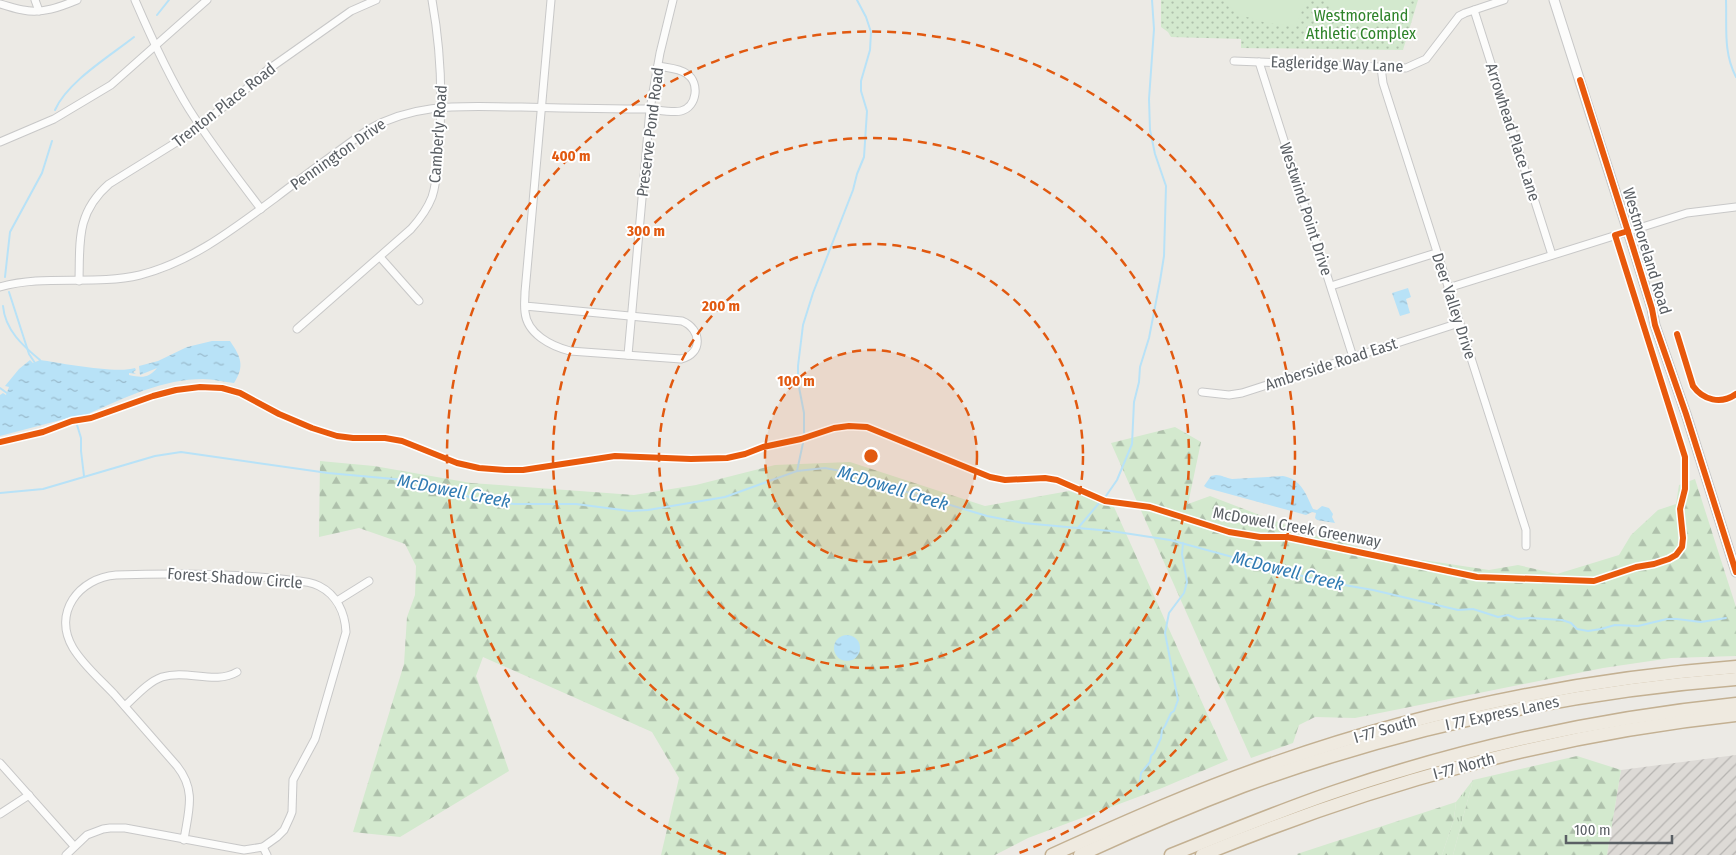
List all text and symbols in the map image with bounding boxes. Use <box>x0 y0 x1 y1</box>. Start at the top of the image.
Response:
park label: Westmoreland Athletic Complex <box>1306 6 1416 43</box>
street label: Eagleridge Way Lane <box>1270 52 1404 76</box>
street label: Trenton Place Road <box>169 59 279 151</box>
street label: Arrowhead Place Lane <box>1482 61 1544 203</box>
street label: Preserve Pond Road <box>633 66 667 198</box>
street label: Camberly Road <box>425 84 451 184</box>
street label: Pennington Drive <box>287 114 389 194</box>
street label: Westwind Point Drive <box>1276 140 1336 278</box>
text: 400 m <box>552 147 590 165</box>
street label: Westmoreland Road <box>1619 185 1675 317</box>
text: 300 m <box>626 222 665 240</box>
street label: Deer Valley Drive <box>1428 250 1480 362</box>
text: 200 m <box>701 297 740 315</box>
street label: Amberside Road East <box>1263 333 1400 394</box>
text: 100 m <box>777 372 815 390</box>
centre of rings <box>862 447 880 465</box>
water label: McDowell Creek <box>835 461 951 515</box>
water label: McDowell Creek <box>396 469 512 513</box>
street label: McDowell Creek Greenway <box>1212 503 1383 551</box>
water label: McDowell Creek <box>1230 546 1346 596</box>
street label: Forest Shadow Circle <box>167 564 303 592</box>
street label: I 77 Express Lanes <box>1443 692 1561 734</box>
street label: I-77 South <box>1351 711 1419 747</box>
street label: I-77 North <box>1431 749 1497 783</box>
scale bar <box>1566 812 1672 844</box>
text: 100 m <box>1574 821 1611 839</box>

